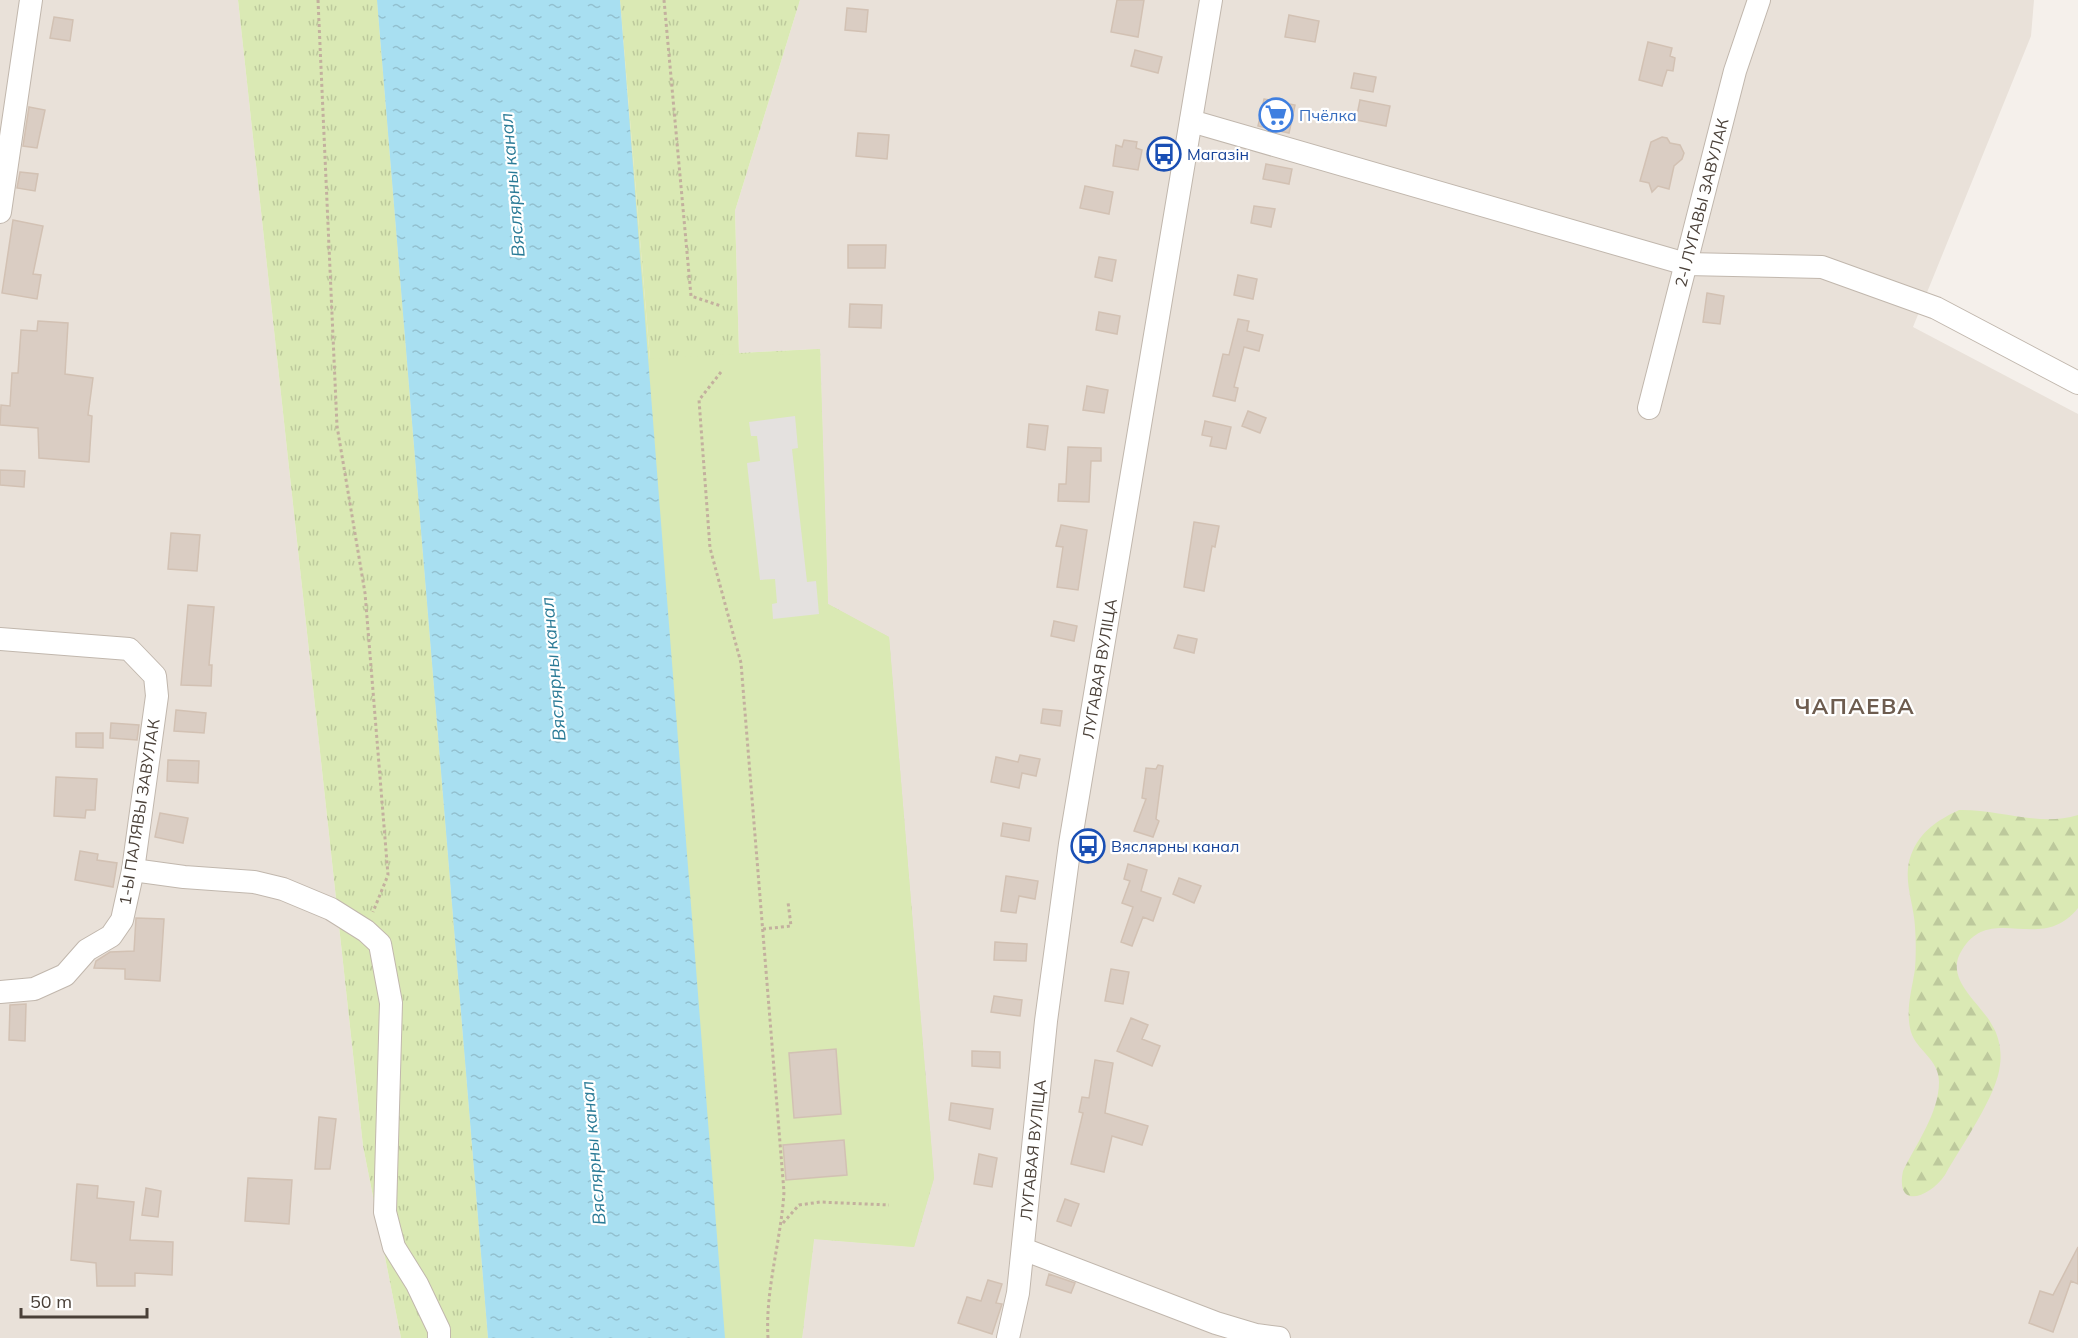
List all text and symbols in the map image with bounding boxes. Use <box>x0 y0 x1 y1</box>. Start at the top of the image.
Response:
supermarket icon: Пчёлка <box>1258 97 1294 133</box>
place label: Пчёлка <box>1299 105 1357 125</box>
water label: Вяслярны канал <box>494 112 530 258</box>
street label: 2-І ЛУГАВЫ ЗАВУЛАК <box>1670 116 1733 289</box>
bus stop icon: Магазін <box>1146 136 1182 172</box>
place label: Магазін <box>1187 144 1249 164</box>
water label: Вяслярны канал <box>535 596 571 742</box>
street label: ЛУГАВАЯ ВУЛІЦА <box>1078 597 1121 740</box>
district label: ЧАПАЕВА <box>1795 692 1915 720</box>
street label: 1-Ы ПАЛЯВЫ ЗАВУЛАК <box>114 717 164 907</box>
bus stop icon: Вяслярны канал <box>1070 828 1106 864</box>
place label: Вяслярны канал <box>1111 836 1239 856</box>
street label: ЛУГАВАЯ ВУЛІЦА <box>1016 1078 1050 1221</box>
water label: Вяслярны канал <box>575 1080 611 1226</box>
scale bar <box>21 1281 147 1319</box>
text: 50 m <box>30 1290 72 1313</box>

